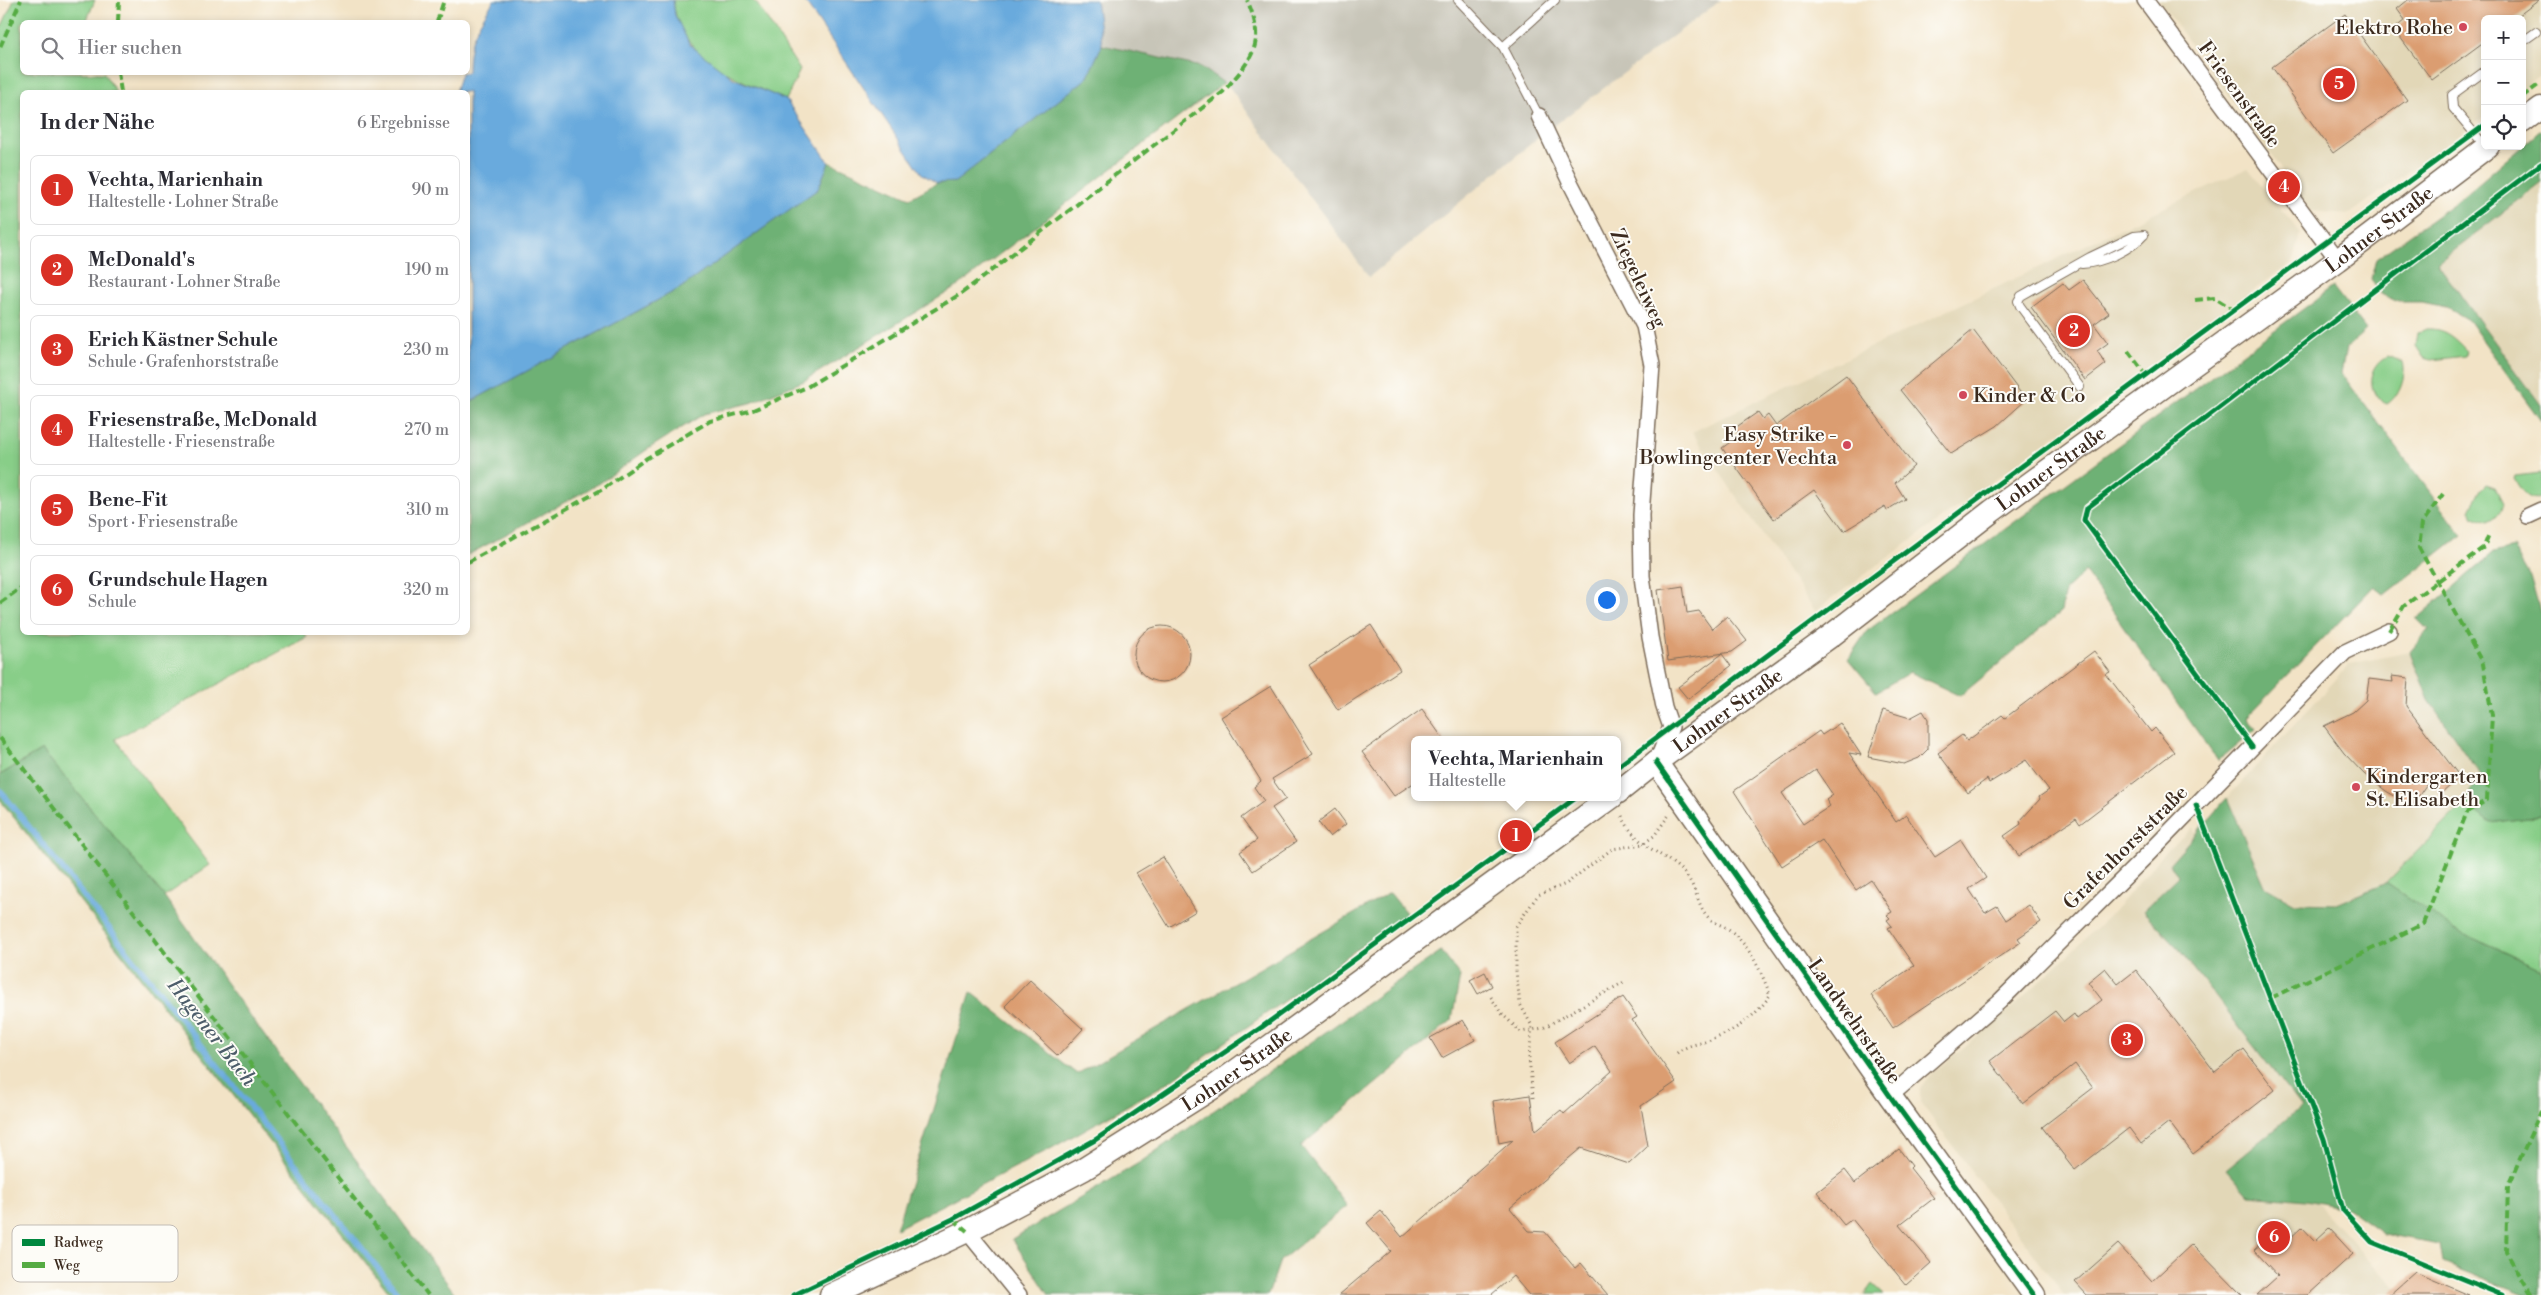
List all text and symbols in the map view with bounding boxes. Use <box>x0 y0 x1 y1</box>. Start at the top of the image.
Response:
map controls <box>2481 15 2526 150</box>
button: + <box>2481 15 2526 60</box>
place label: Elektro Rohe <box>2335 16 2453 41</box>
search box <box>20 20 470 75</box>
marker: Elektro Rohe <box>2457 21 2469 33</box>
icon: search <box>38 34 66 62</box>
text: Hier suchen <box>78 36 182 60</box>
street label: Friesenstraße <box>2192 37 2286 153</box>
button: − <box>2481 60 2526 105</box>
pin: 5 <box>2323 65 2355 103</box>
button: locate <box>2481 105 2526 150</box>
text: In der Nähe <box>40 110 155 136</box>
text: 6 Ergebnisse <box>357 113 450 133</box>
text: Vechta, Marienhain <box>88 168 263 192</box>
pin: 4 <box>2268 168 2300 206</box>
text: 1 <box>53 180 61 200</box>
text: 90 m <box>411 180 449 200</box>
street label: Lohner Straße <box>2320 181 2439 279</box>
text: Haltestelle · Lohner Straße <box>88 192 279 212</box>
street label: Ziegeleiweg <box>1604 225 1672 333</box>
text: McDonald's <box>88 248 195 272</box>
text: 2 <box>52 260 62 280</box>
text: 190 m <box>405 260 449 280</box>
text: Restaurant · Lohner Straße <box>88 272 280 292</box>
pin: 2 <box>2058 312 2090 350</box>
text: Erich Kästner Schule <box>88 328 278 352</box>
text: 3 <box>52 340 62 360</box>
text: 230 m <box>403 340 449 360</box>
text: Schule · Grafenhorststraße <box>88 352 279 372</box>
place label: Kinder & Co <box>1973 384 2085 409</box>
marker: Kinder & Co <box>1957 389 1969 401</box>
text: Friesenstraße, McDonald <box>88 408 318 432</box>
text: 4 <box>52 420 62 440</box>
text: 270 m <box>404 420 449 440</box>
street label: Lohner Straße <box>1992 421 2112 518</box>
place label: Easy Strike - Bowlingcenter Vechta <box>1639 423 1838 471</box>
text: Haltestelle · Friesenstraße <box>88 432 275 452</box>
marker: Easy Strike - Bowlingcenter Vechta <box>1841 439 1853 451</box>
text: Bene-Fit <box>88 488 167 512</box>
text: 5 <box>52 500 62 520</box>
text: 310 m <box>406 500 449 520</box>
text: Sport · Friesenstraße <box>88 512 238 532</box>
text: Grundschule Hagen <box>88 568 268 592</box>
text: 6 <box>52 580 62 600</box>
text: 320 m <box>403 580 449 600</box>
your location <box>1594 587 1620 613</box>
text: Schule <box>88 592 137 612</box>
street label: Lohner Straße <box>1668 663 1788 760</box>
popup <box>1411 736 1621 801</box>
text: Vechta, Marienhain <box>1429 747 1603 771</box>
place label: Kindergarten St. Elisabeth <box>2366 765 2488 813</box>
text: Haltestelle <box>1429 771 1506 791</box>
street label: Grafenhorststraße <box>2058 780 2194 916</box>
marker: Kindergarten St. Elisabeth <box>2350 781 2362 793</box>
pin: 1 <box>1500 817 1532 855</box>
street label: Landwehrstraße <box>1801 954 1906 1089</box>
water label: Hagener Bach <box>160 973 262 1092</box>
pin: 3 <box>2111 1021 2143 1059</box>
street label: Lohner Straße <box>1177 1023 1298 1118</box>
pin: 6 <box>2258 1218 2290 1256</box>
legend <box>12 1225 178 1282</box>
text: Radweg <box>54 1234 104 1252</box>
text: Weg <box>53 1257 81 1275</box>

